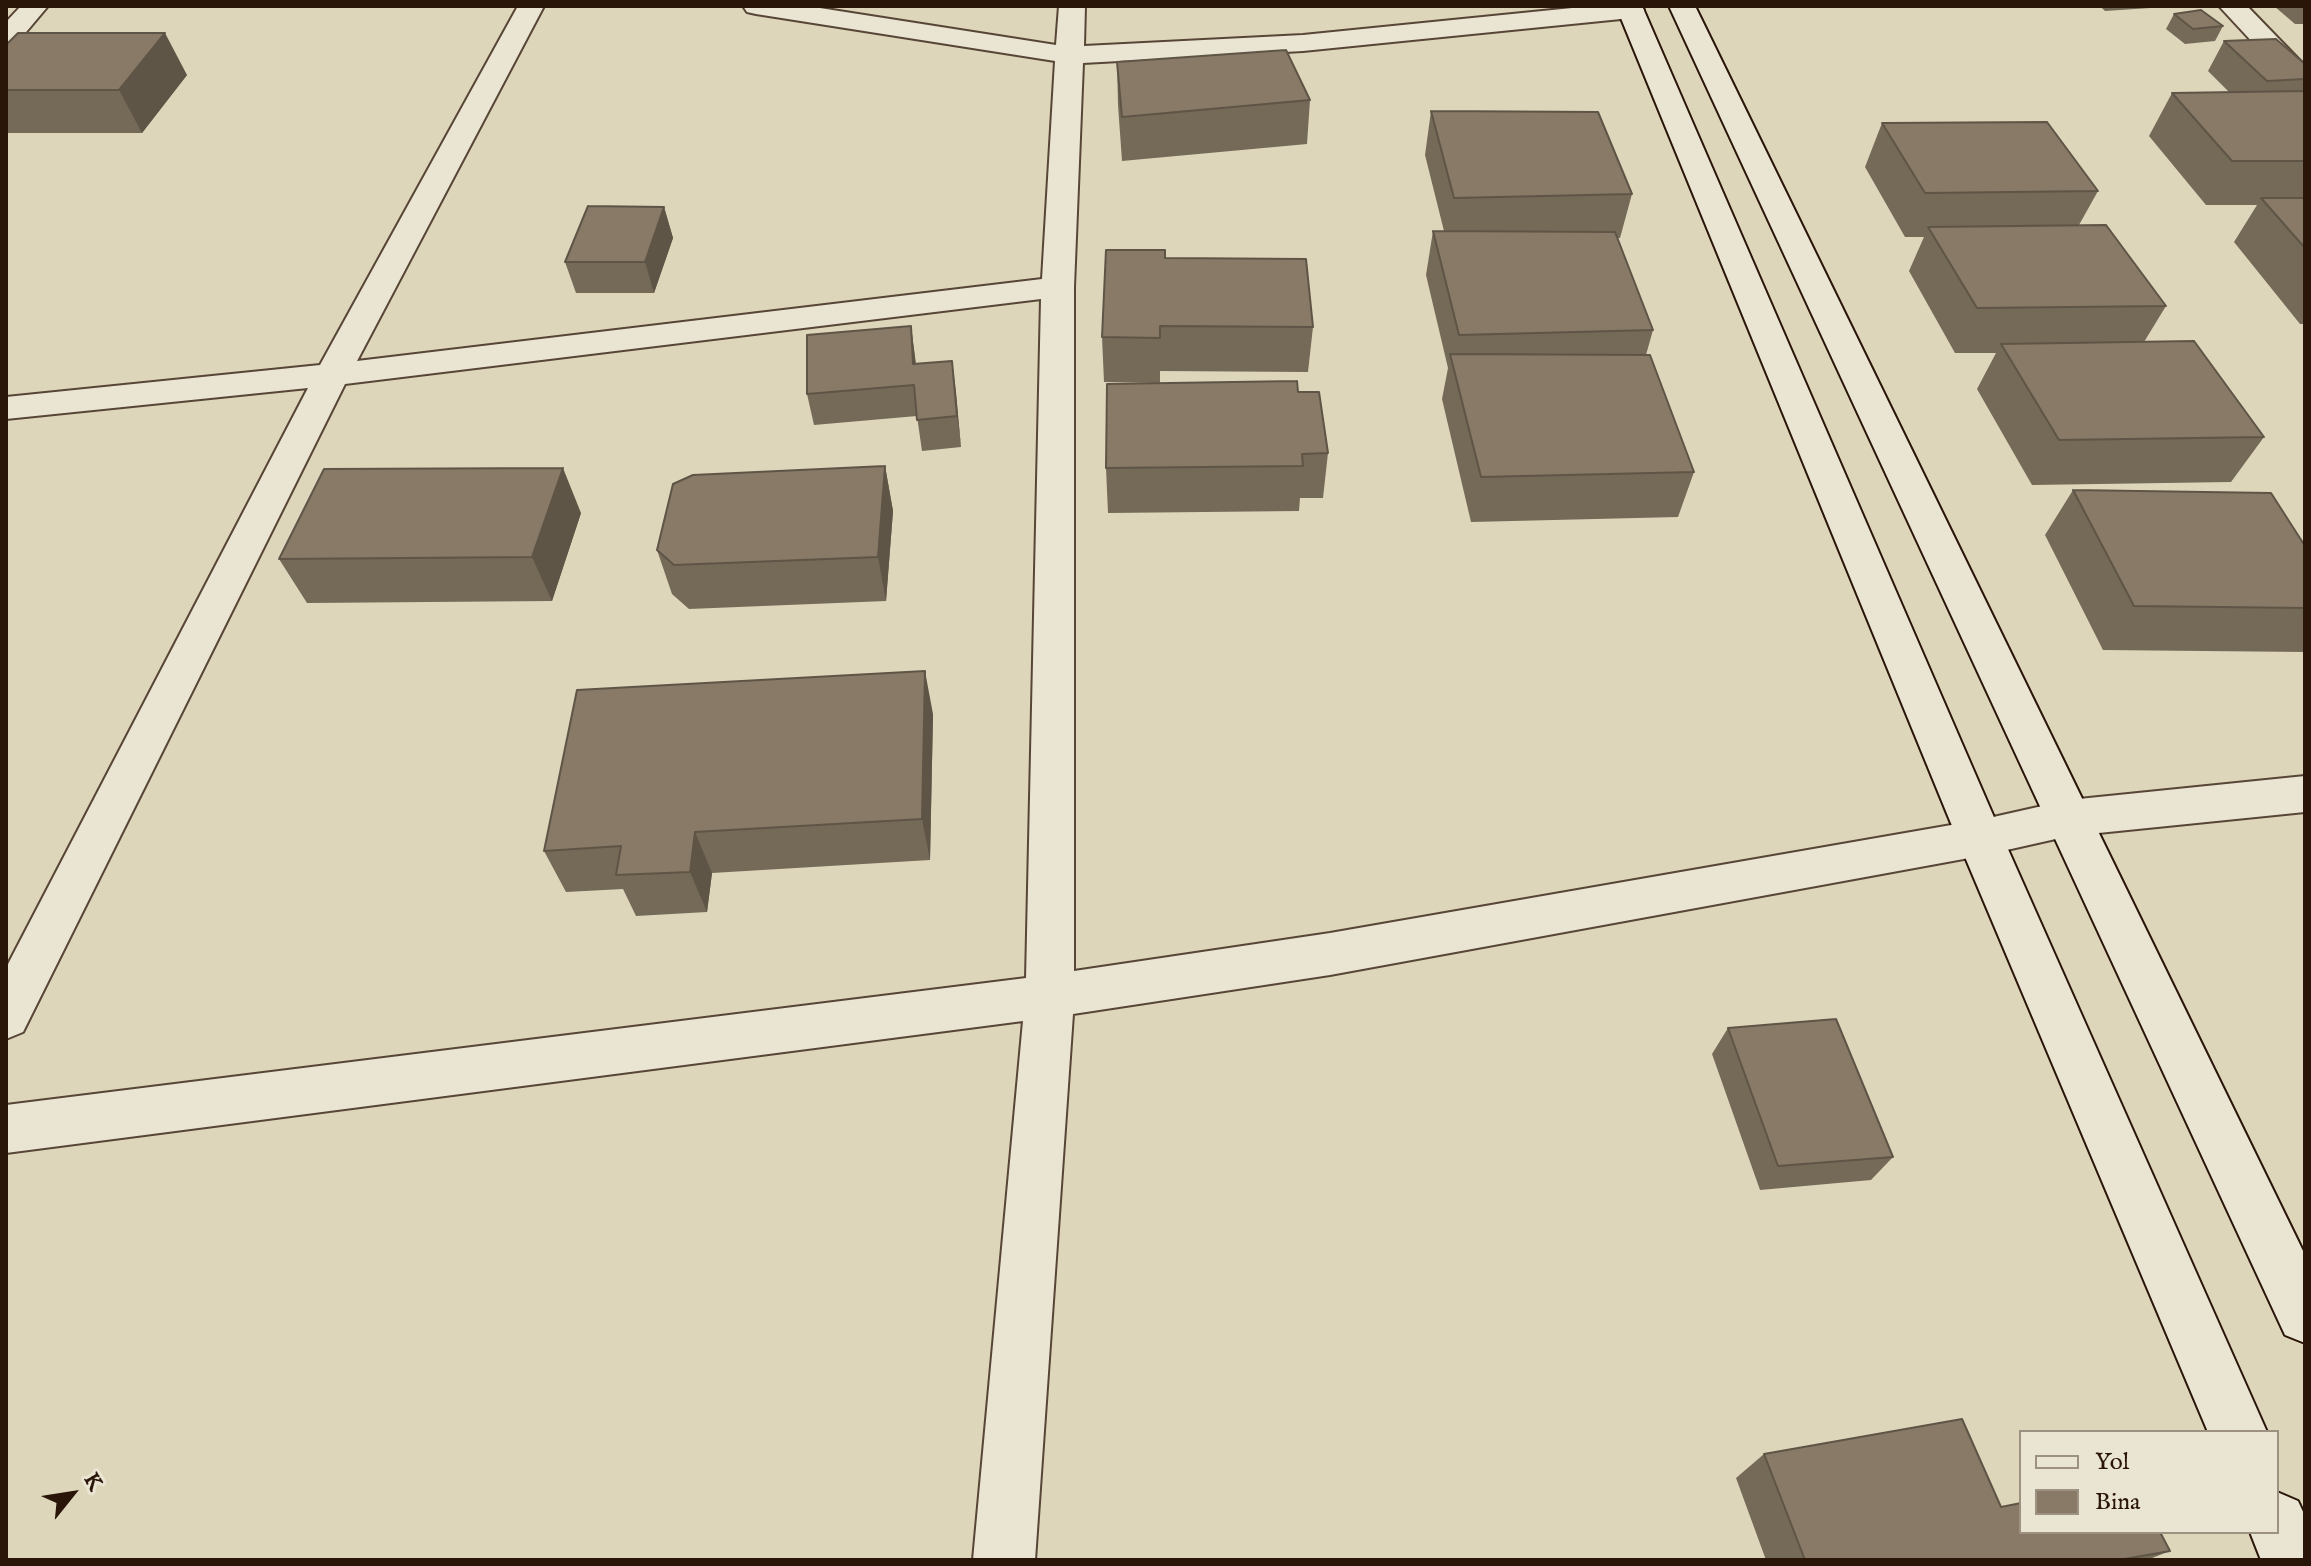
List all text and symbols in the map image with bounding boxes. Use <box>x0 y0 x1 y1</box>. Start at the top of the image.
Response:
legend <box>2019 1430 2279 1534</box>
text: Yol <box>2095 1447 2129 1478</box>
north arrow <box>32 1454 112 1534</box>
text: K <box>77 1468 109 1496</box>
text: Bina <box>2095 1487 2140 1518</box>

